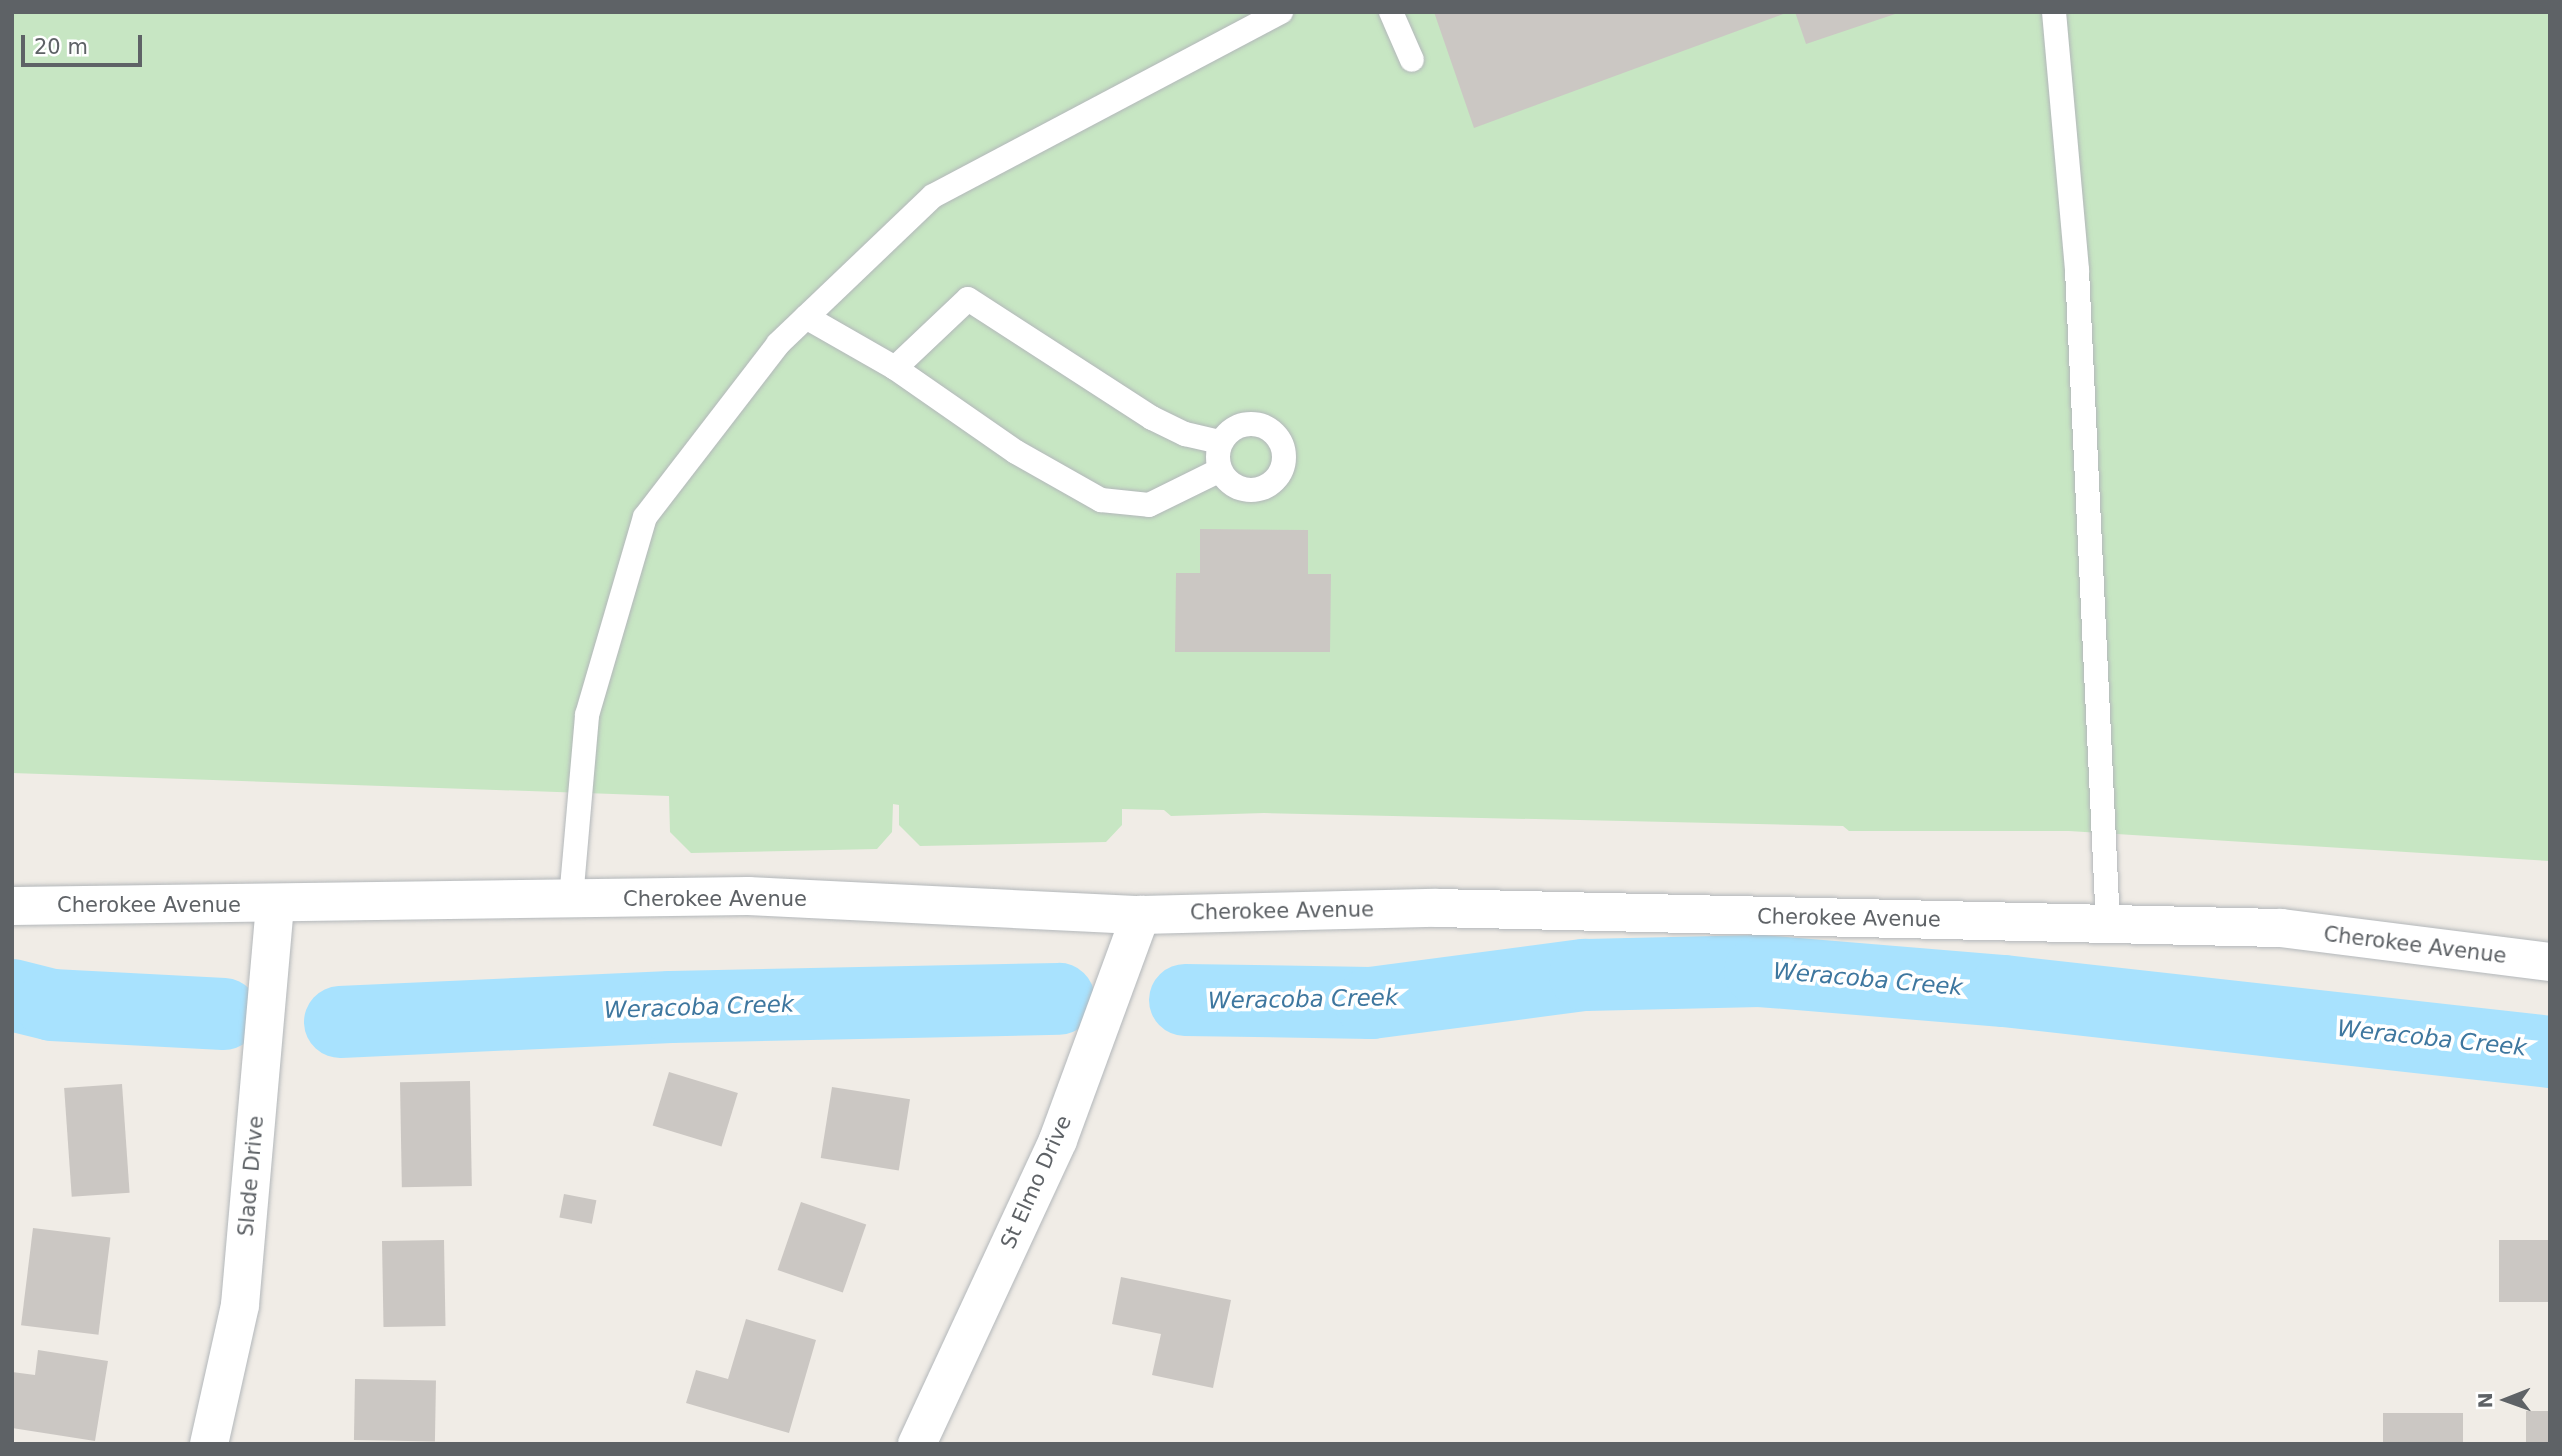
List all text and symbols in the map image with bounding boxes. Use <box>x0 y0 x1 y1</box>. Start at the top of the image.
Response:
scale bar <box>24 21 145 65</box>
text: 20 m <box>34 35 88 59</box>
street label: Cherokee Avenue <box>623 886 807 912</box>
street label: Cherokee Avenue <box>57 892 241 918</box>
street label: Cherokee Avenue <box>1190 897 1374 925</box>
street label: Cherokee Avenue <box>1757 904 1941 932</box>
street label: Cherokee Avenue <box>2322 921 2508 969</box>
water label: Weracoba Creek <box>1772 957 1964 1001</box>
water label: Weracoba Creek <box>1208 984 1398 1014</box>
water label: Weracoba Creek <box>603 990 795 1024</box>
water label: Weracoba Creek <box>2336 1014 2528 1062</box>
street label: St Elmo Drive <box>995 1111 1077 1253</box>
street label: Slade Drive <box>233 1115 269 1237</box>
north arrow <box>2471 1365 2541 1435</box>
text: N <box>2474 1392 2496 1409</box>

